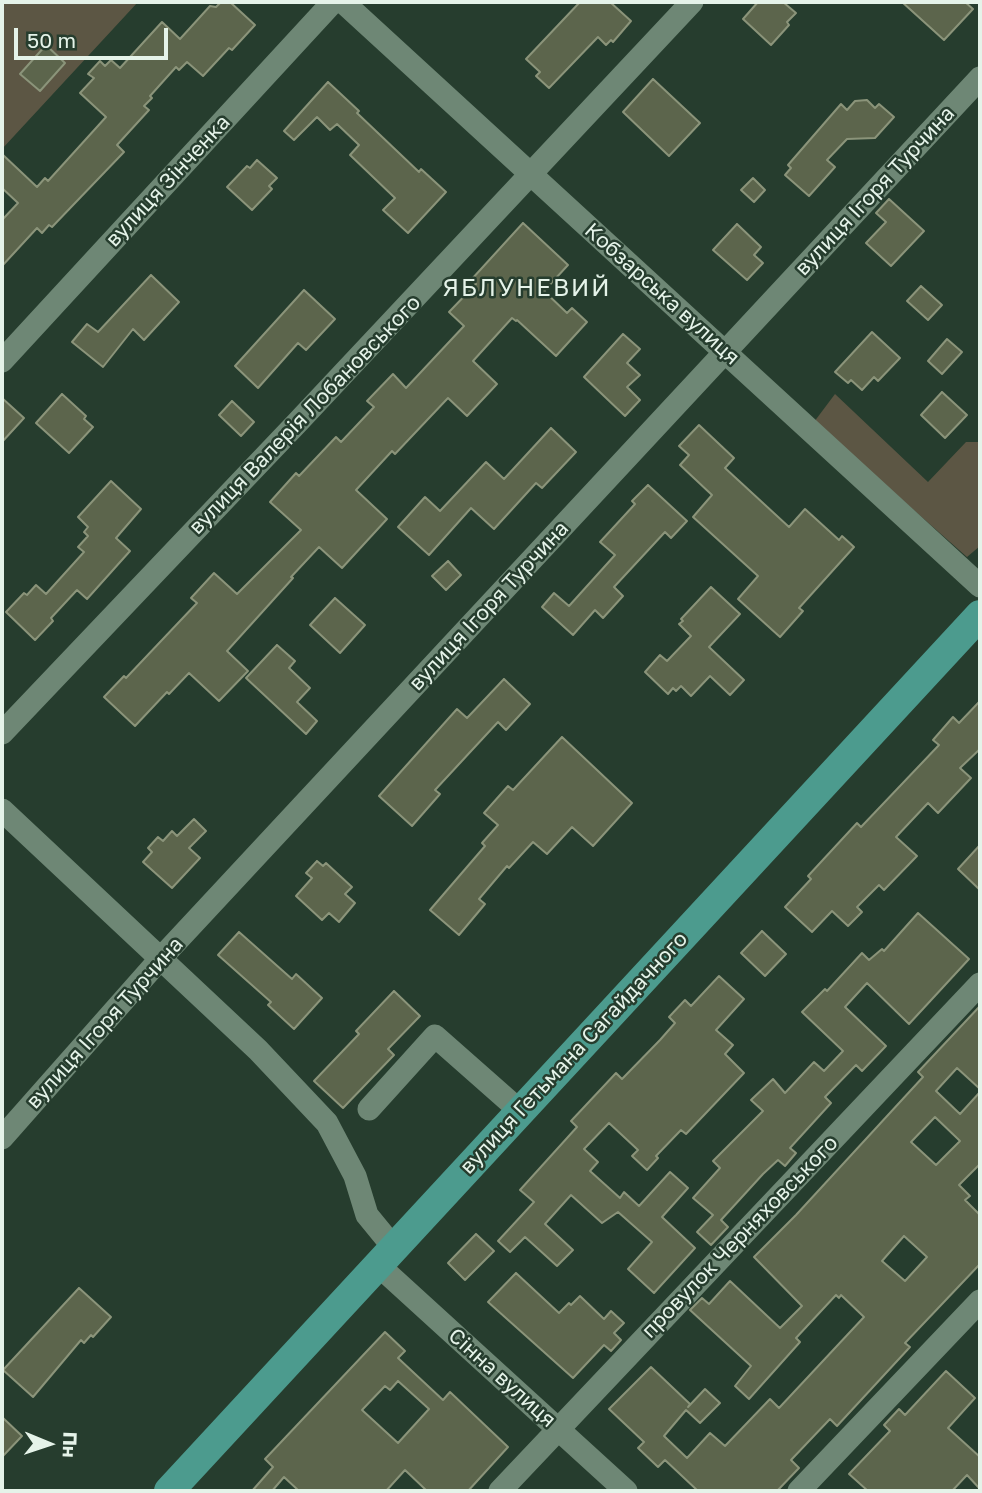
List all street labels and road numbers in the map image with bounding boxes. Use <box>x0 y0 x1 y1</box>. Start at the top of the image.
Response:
street label: вулиця Ігоря Турчина <box>790 101 960 281</box>
street label: вулиця Зінченка <box>101 110 235 252</box>
street label: Кобзарська вулиця <box>579 218 745 370</box>
street label: вулиця Валерія Лобановського <box>184 290 426 540</box>
street label: вулиця Ігоря Турчина <box>404 516 574 696</box>
street label: вулиця Гетьмана Сагайдачного <box>455 927 693 1179</box>
street label: вулиця Ігоря Турчина <box>21 932 189 1114</box>
street label: провулок Черняховського <box>637 1131 843 1343</box>
street label: Сінна вулиця <box>443 1323 561 1433</box>

